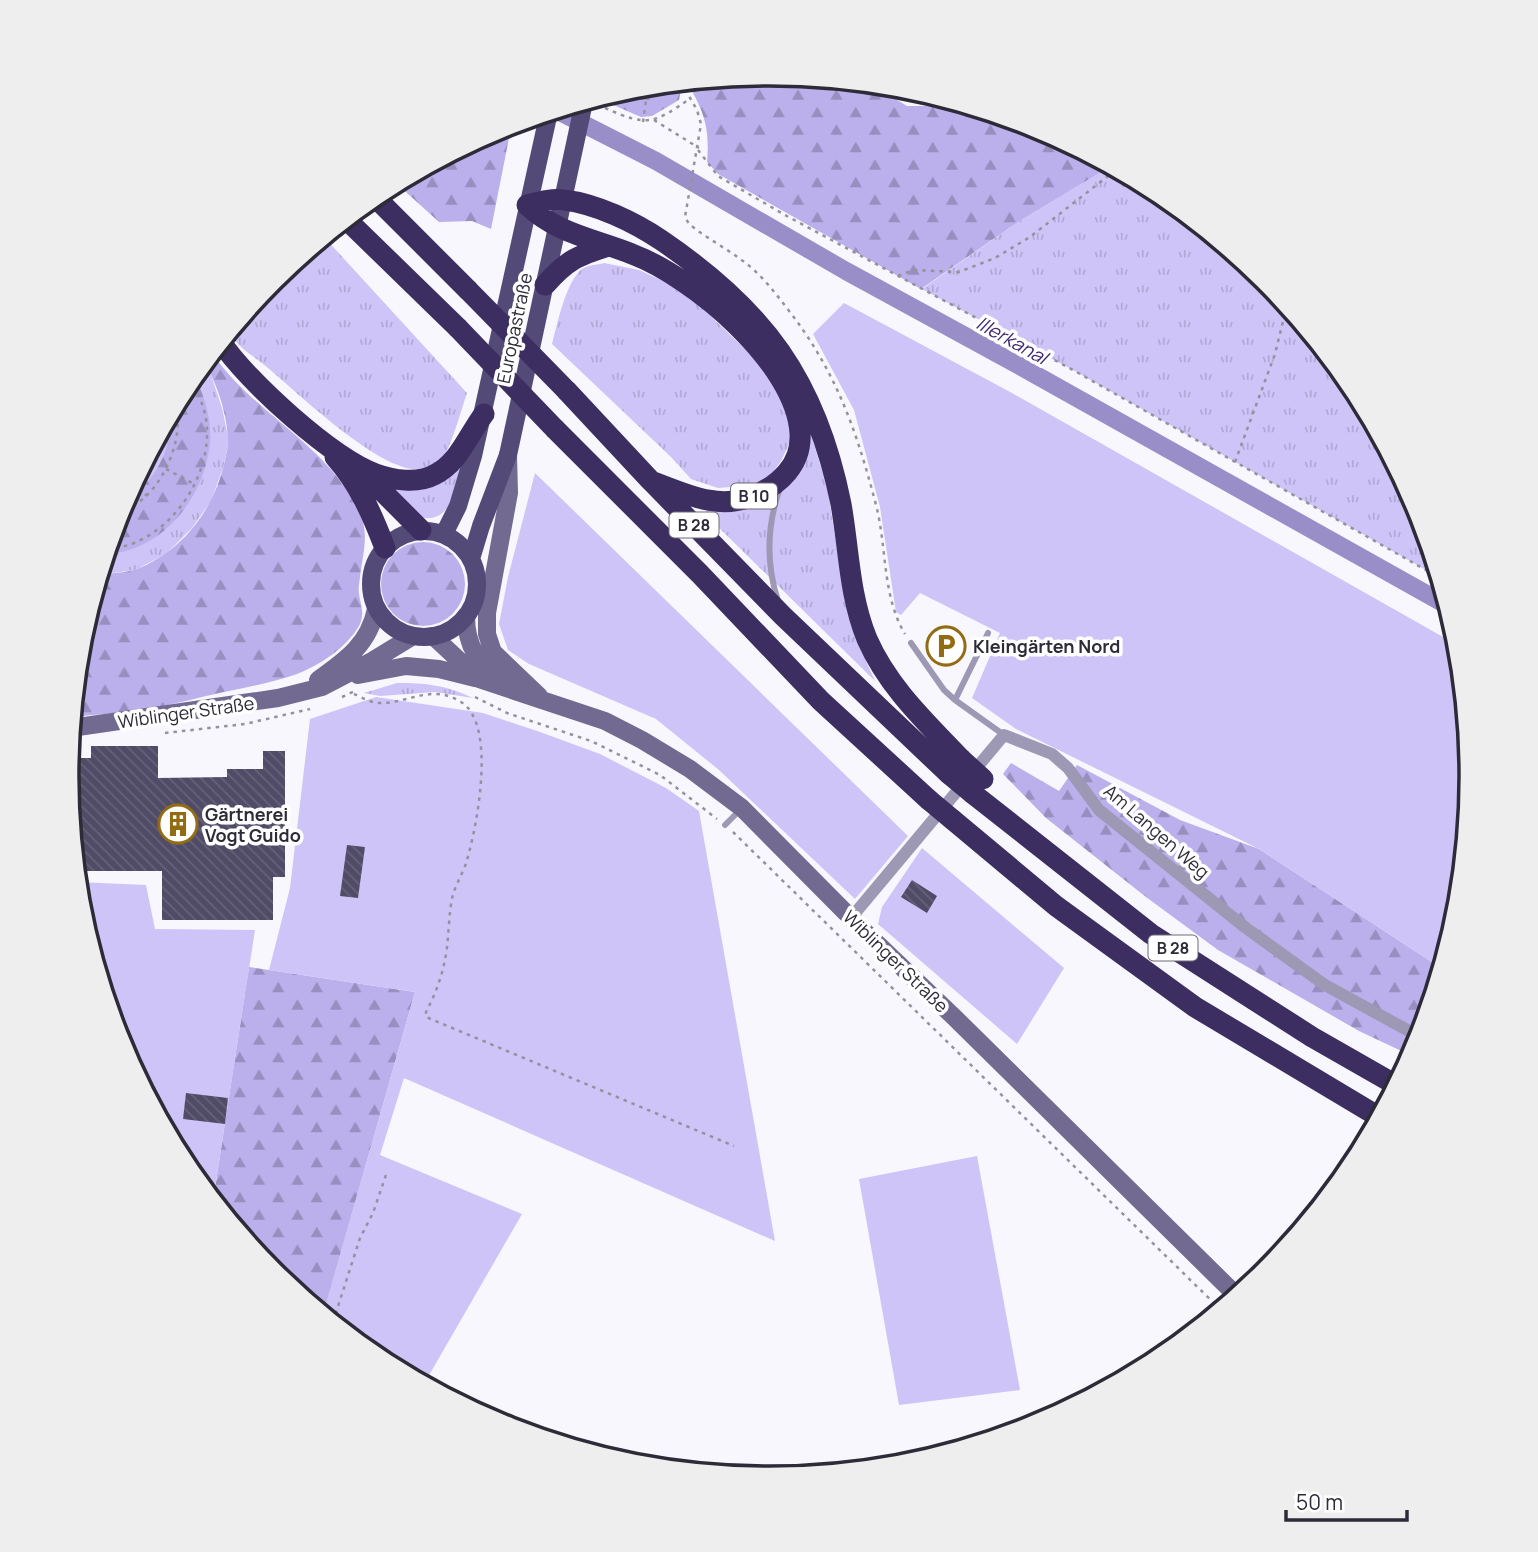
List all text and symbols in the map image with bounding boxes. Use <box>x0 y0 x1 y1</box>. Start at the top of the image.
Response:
street label: Europastraße <box>491 270 537 386</box>
water label: Illerkanal <box>972 310 1054 371</box>
road number: B 10 <box>731 484 777 509</box>
road number: B 28 <box>670 512 718 538</box>
parking icon: Kleingärten Nord <box>925 625 967 667</box>
place label: Kleingärten Nord <box>973 634 1120 658</box>
street label: Wiblinger Straße <box>116 691 256 733</box>
street label: Am Langen Weg <box>1099 779 1215 883</box>
place label: Gärtnerei Vogt Guido <box>205 802 301 847</box>
building icon: Gärtnerei Vogt Guido <box>157 803 199 845</box>
street label: Wiblinger Straße <box>838 905 954 1017</box>
road number: B 28 <box>1148 936 1198 960</box>
scale bar <box>1286 1478 1407 1522</box>
text: 50 m <box>1296 1488 1343 1516</box>

